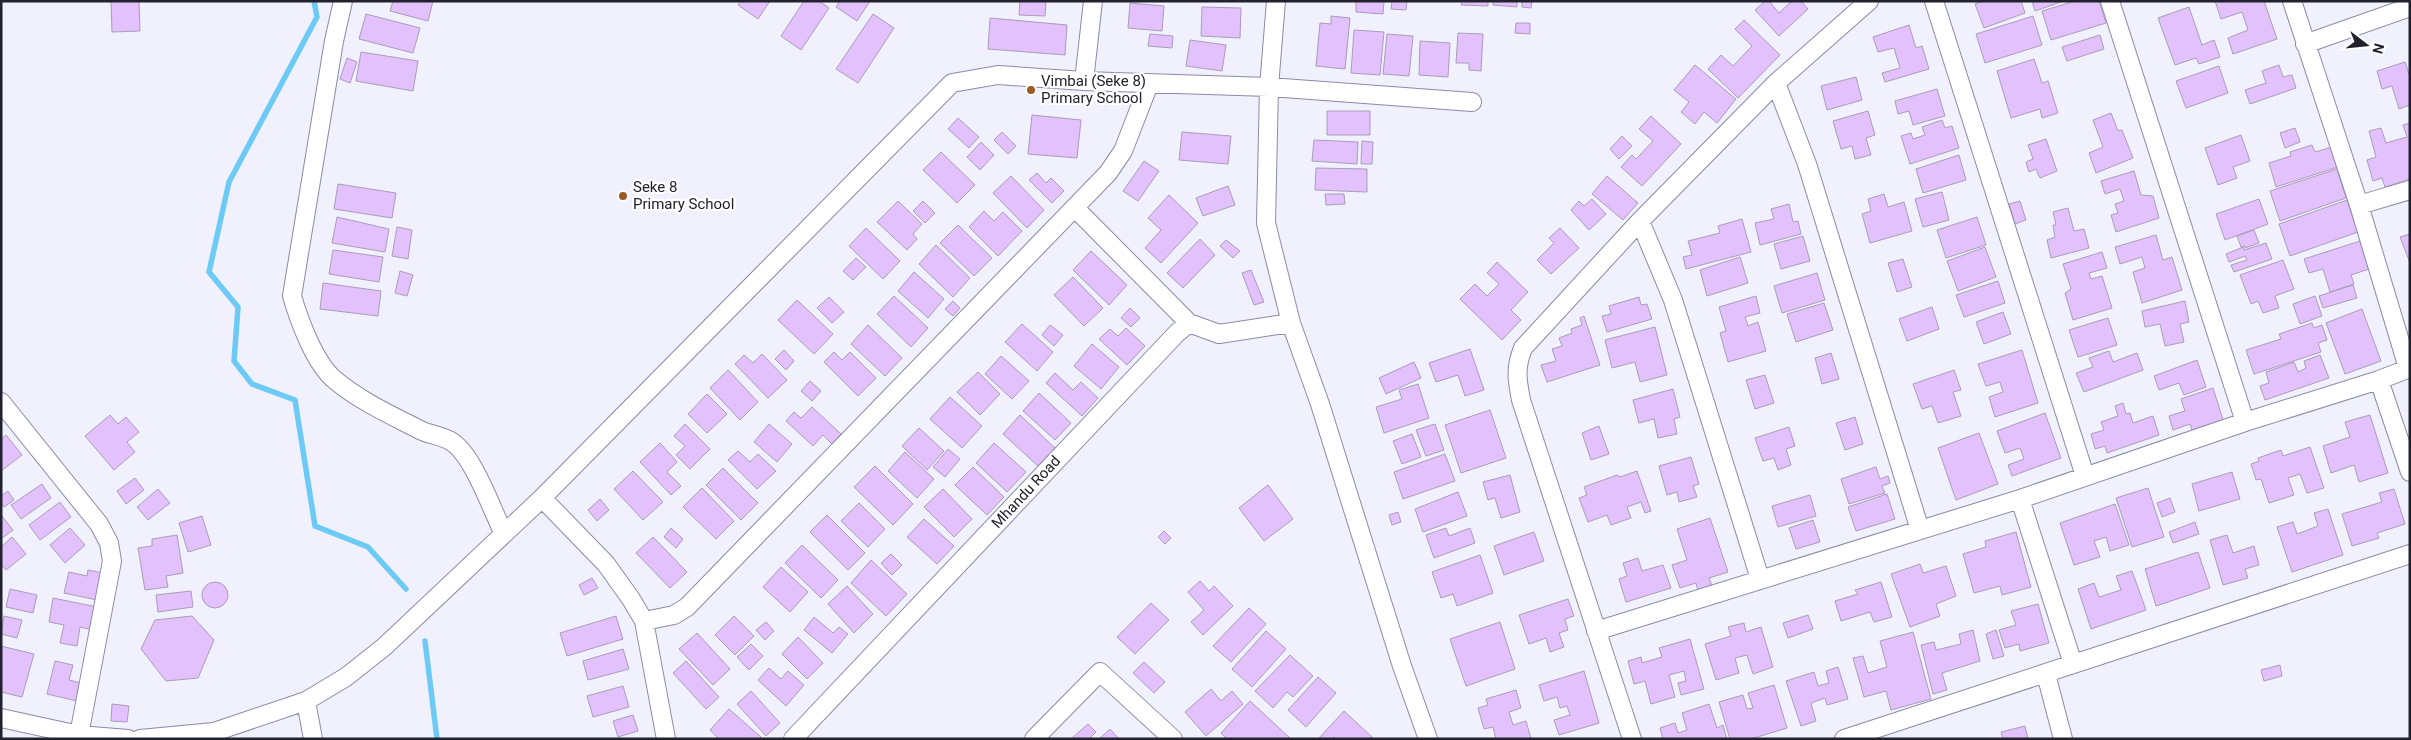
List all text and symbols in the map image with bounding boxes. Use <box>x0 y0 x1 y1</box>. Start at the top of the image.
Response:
north arrow <box>2341 20 2391 70</box>
text: N <box>2369 42 2388 56</box>
place label: Vimbai (Seke 8) Primary School <box>1041 72 1146 107</box>
marker: Vimbai (Seke 8) Primary School <box>1025 84 1037 96</box>
place label: Seke 8 Primary School <box>633 178 734 213</box>
marker: Seke 8 Primary School <box>617 190 629 202</box>
street label: Mhandu Road <box>988 452 1064 532</box>

